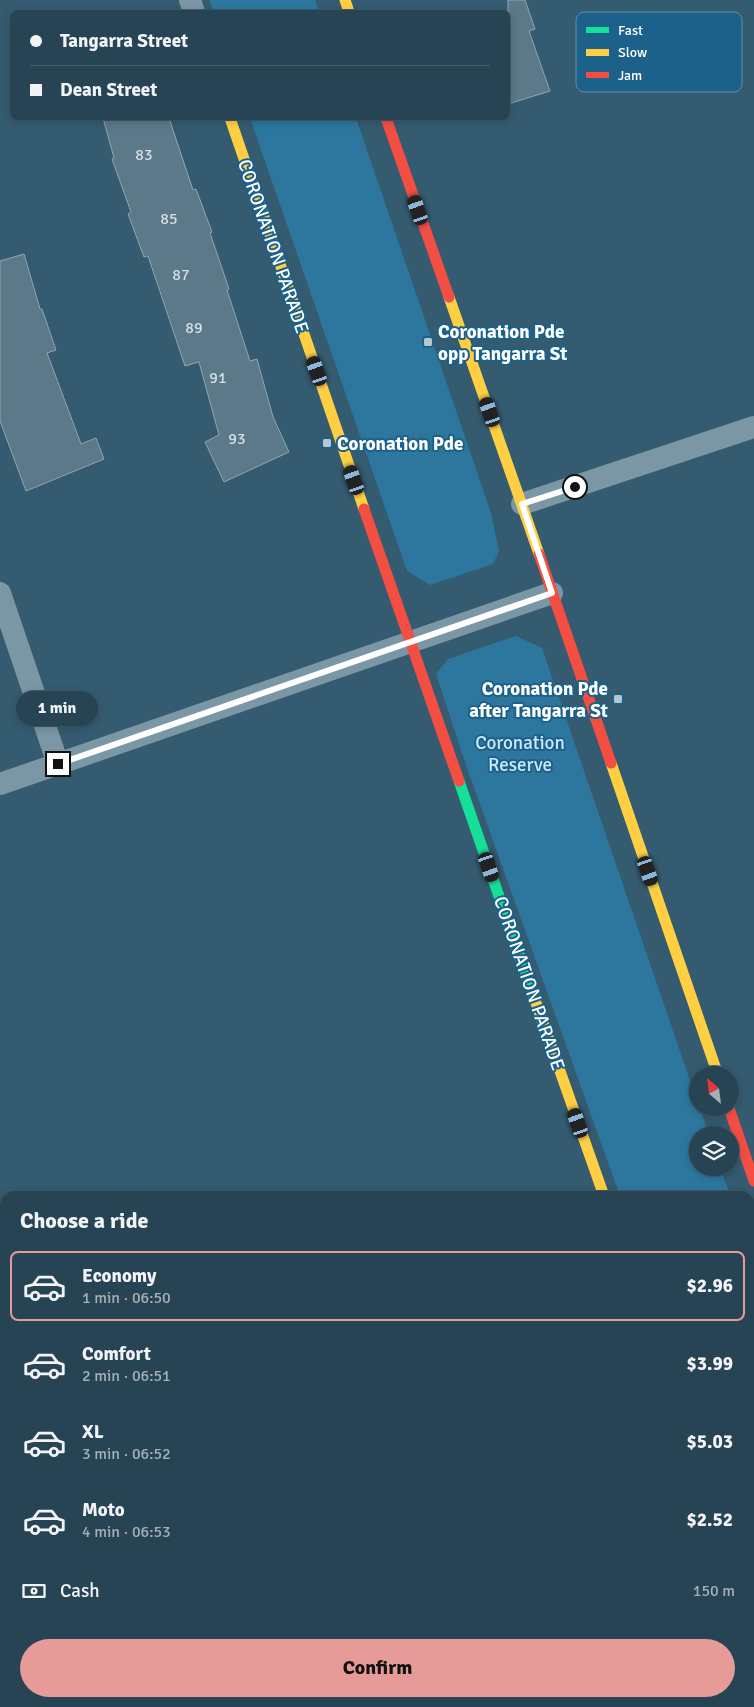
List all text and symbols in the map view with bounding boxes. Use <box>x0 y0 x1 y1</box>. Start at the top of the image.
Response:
legend <box>576 12 742 92</box>
text: Fast <box>618 22 643 39</box>
text: Tangarra Street <box>60 29 188 53</box>
text: Slow <box>618 44 647 61</box>
text: Jam <box>618 67 642 84</box>
text: Dean Street <box>60 78 157 102</box>
house number: 83 <box>135 145 153 165</box>
street label: CORONATION PARADE <box>232 156 314 337</box>
car <box>406 193 429 227</box>
house number: 85 <box>160 209 178 229</box>
house number: 87 <box>172 265 190 285</box>
house number: 89 <box>185 318 203 338</box>
place label: Coronation Pde opp Tangarra St <box>438 320 568 366</box>
marker: Coronation Pde opp Tangarra St <box>422 336 434 348</box>
car <box>305 354 328 388</box>
house number: 91 <box>209 368 227 388</box>
car <box>478 395 501 429</box>
house number: 93 <box>228 429 246 449</box>
place label: Coronation Pde <box>337 432 463 456</box>
marker: Coronation Pde <box>321 437 333 449</box>
car <box>342 463 365 497</box>
route start <box>564 476 586 498</box>
place label: Coronation Pde after Tangarra St <box>469 677 608 723</box>
callout: 1 min <box>17 692 99 726</box>
marker: Coronation Pde after Tangarra St <box>612 693 624 705</box>
text: 1 min <box>38 698 76 718</box>
park label: Coronation Reserve <box>475 731 565 777</box>
route end <box>47 753 69 775</box>
car <box>477 850 500 884</box>
car <box>636 854 659 888</box>
street label: CORONATION PARADE <box>488 893 570 1074</box>
north arrow <box>689 1066 739 1116</box>
map controls <box>689 1066 739 1176</box>
car <box>566 1106 589 1140</box>
button: layers <box>689 1126 739 1176</box>
text: Choose a ride <box>20 1207 148 1234</box>
icon: car <box>22 1264 67 1309</box>
text: Economy <box>82 1264 156 1288</box>
text: $2.96 <box>687 1274 733 1298</box>
text: 1 min · 06:50 <box>82 1288 171 1308</box>
icon: car <box>22 1342 67 1387</box>
text: Comfort <box>82 1342 151 1366</box>
text: $3.99 <box>687 1352 733 1376</box>
text: 2 min · 06:51 <box>82 1366 171 1386</box>
icon: car <box>22 1420 67 1465</box>
text: XL <box>82 1420 104 1444</box>
text: $5.03 <box>687 1430 733 1454</box>
text: 3 min · 06:52 <box>82 1444 171 1464</box>
icon: car <box>22 1498 67 1543</box>
text: Moto <box>82 1498 125 1522</box>
text: $2.52 <box>687 1508 733 1532</box>
text: 4 min · 06:53 <box>82 1522 171 1542</box>
icon: cash <box>20 1577 48 1605</box>
text: Cash <box>60 1579 100 1603</box>
text: 150 m <box>693 1581 735 1601</box>
button: Confirm <box>20 1639 735 1697</box>

